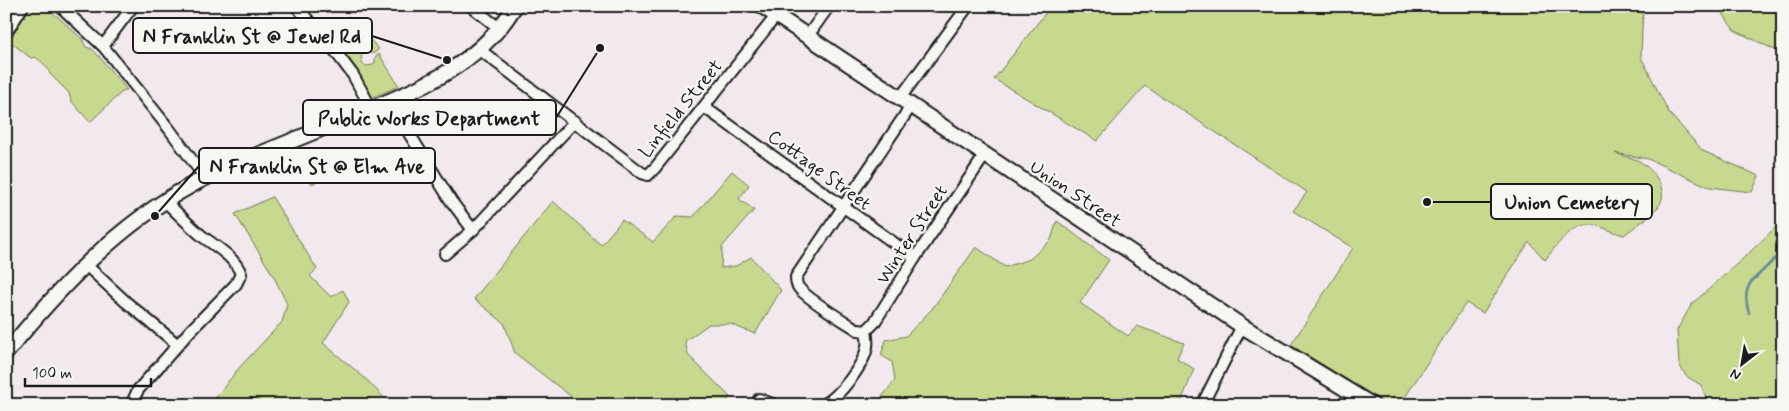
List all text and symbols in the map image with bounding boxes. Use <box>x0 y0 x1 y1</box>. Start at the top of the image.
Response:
callout: N Franklin St @ Jewel Rd <box>133 18 372 53</box>
text: N Franklin St @ Jewel Rd <box>143 24 361 51</box>
street label: Linfield Street <box>634 54 729 164</box>
callout: Public Works Department <box>303 100 556 135</box>
text: Public Works Department <box>318 106 541 133</box>
street label: Cottage Street <box>762 124 876 217</box>
callout: N Franklin St @ Elm Ave <box>199 148 435 183</box>
text: N Franklin St @ Elm Ave <box>209 154 425 181</box>
street label: Union Street <box>1025 155 1126 234</box>
street label: Winter Street <box>871 180 954 289</box>
callout: Union Cemetery <box>1491 184 1652 219</box>
text: Union Cemetery <box>1504 190 1640 217</box>
north arrow <box>1716 338 1766 388</box>
scale bar <box>25 356 151 388</box>
text: 100 m <box>32 364 72 384</box>
text: N <box>1727 364 1744 384</box>

